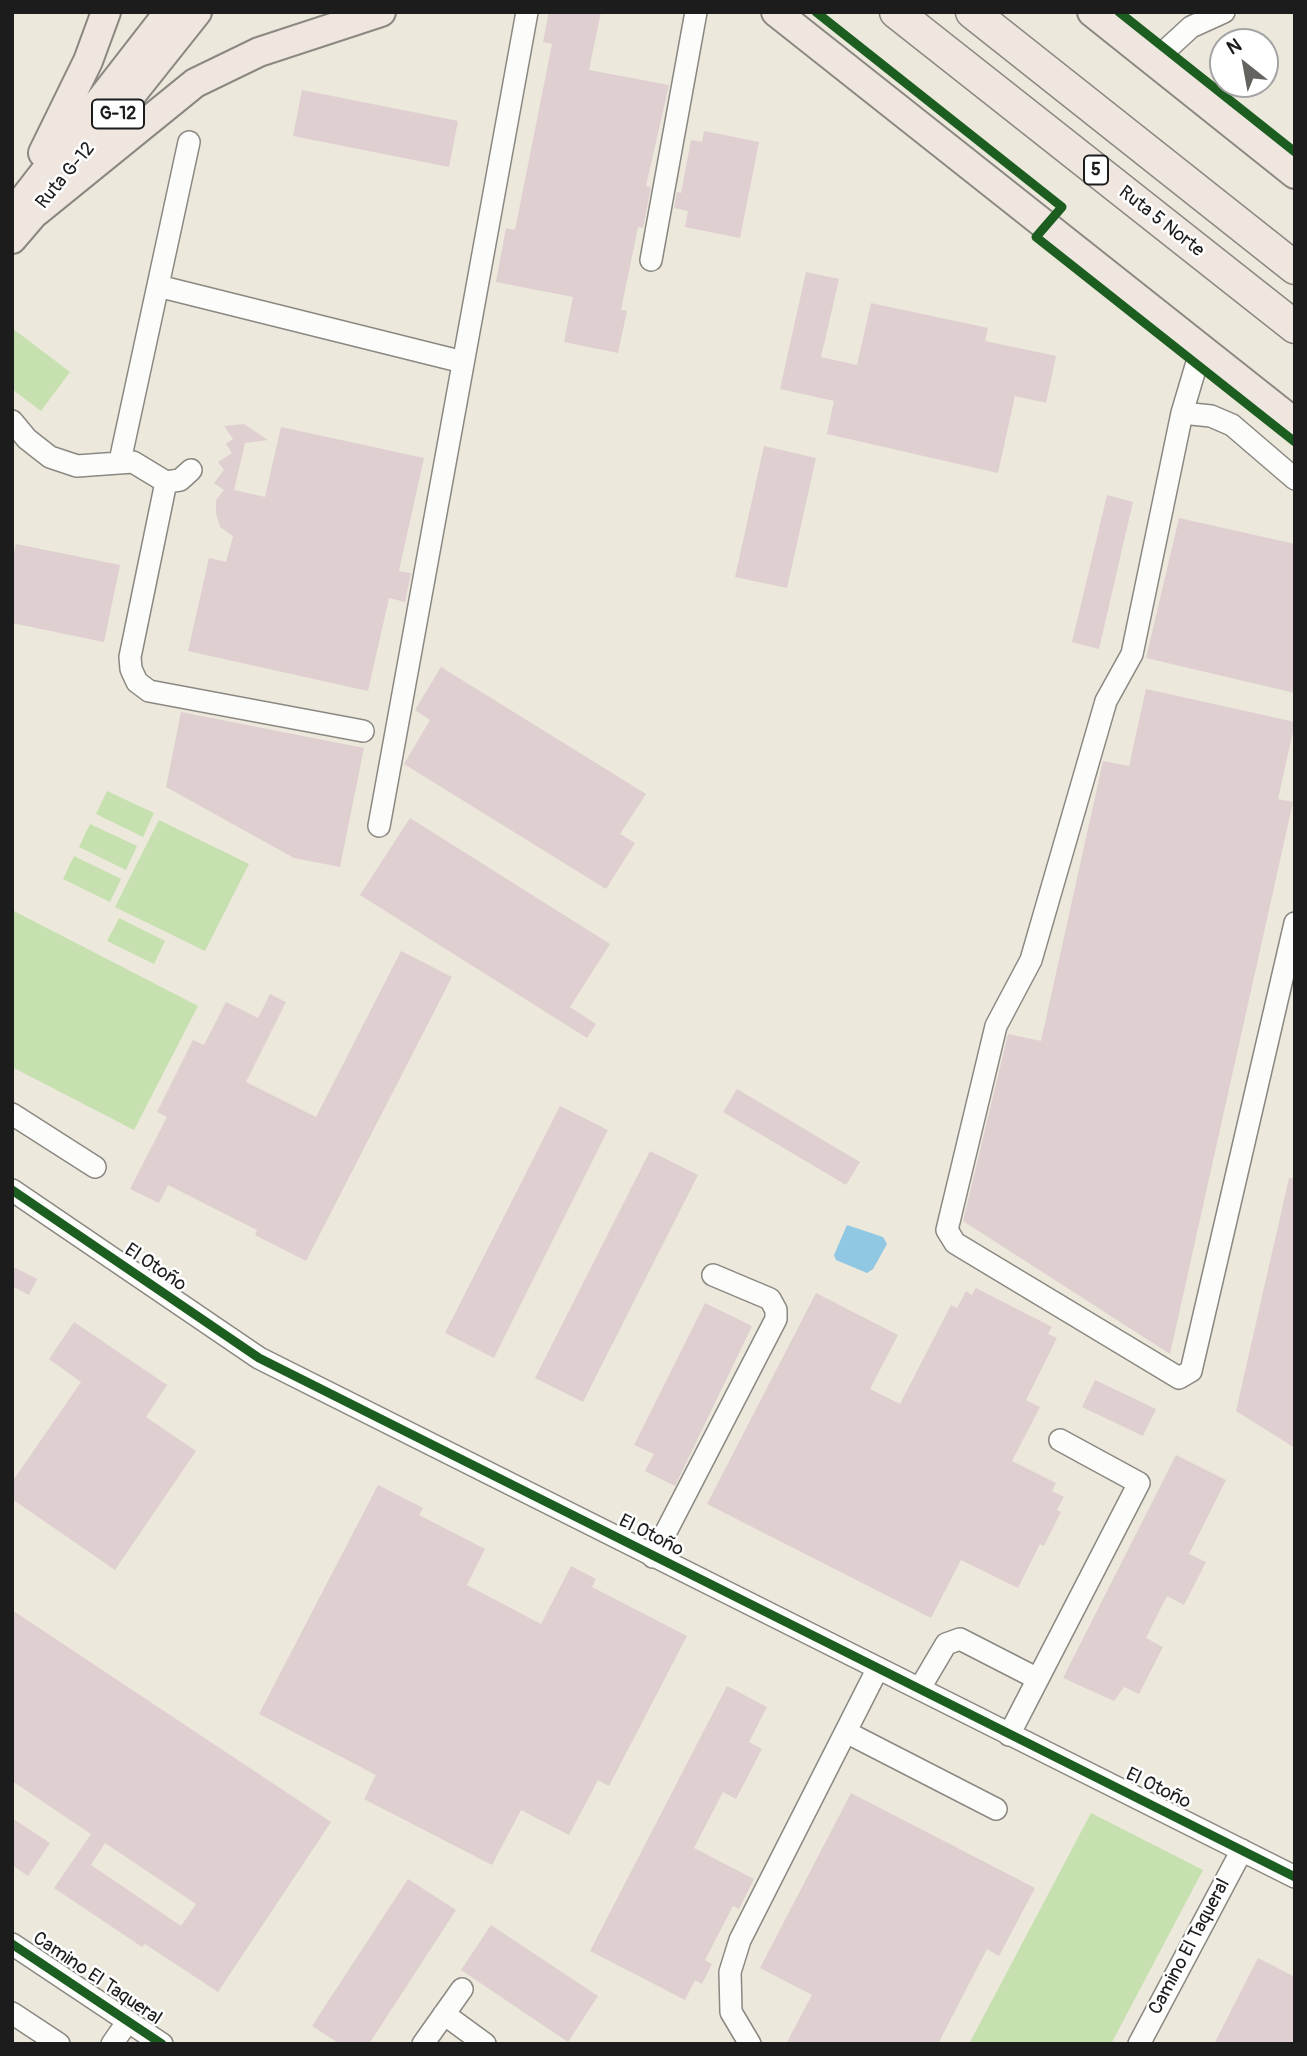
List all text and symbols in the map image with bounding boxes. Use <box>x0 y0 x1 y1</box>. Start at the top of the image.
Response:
north arrow <box>1209 28 1279 98</box>
text: N <box>1223 33 1246 60</box>
road number: G-12 <box>92 100 144 128</box>
street label: Ruta G-12 <box>32 138 100 214</box>
road number: 5 <box>1084 155 1108 184</box>
street label: Ruta 5 Norte <box>1114 181 1208 263</box>
street label: El Otoño <box>120 1239 190 1297</box>
street label: El Otoño <box>615 1510 687 1562</box>
street label: El Otoño <box>1122 1763 1194 1815</box>
street label: Camino El Taqueral <box>1145 1875 1235 2019</box>
street label: Camino El Taqueral <box>28 1927 166 2031</box>

